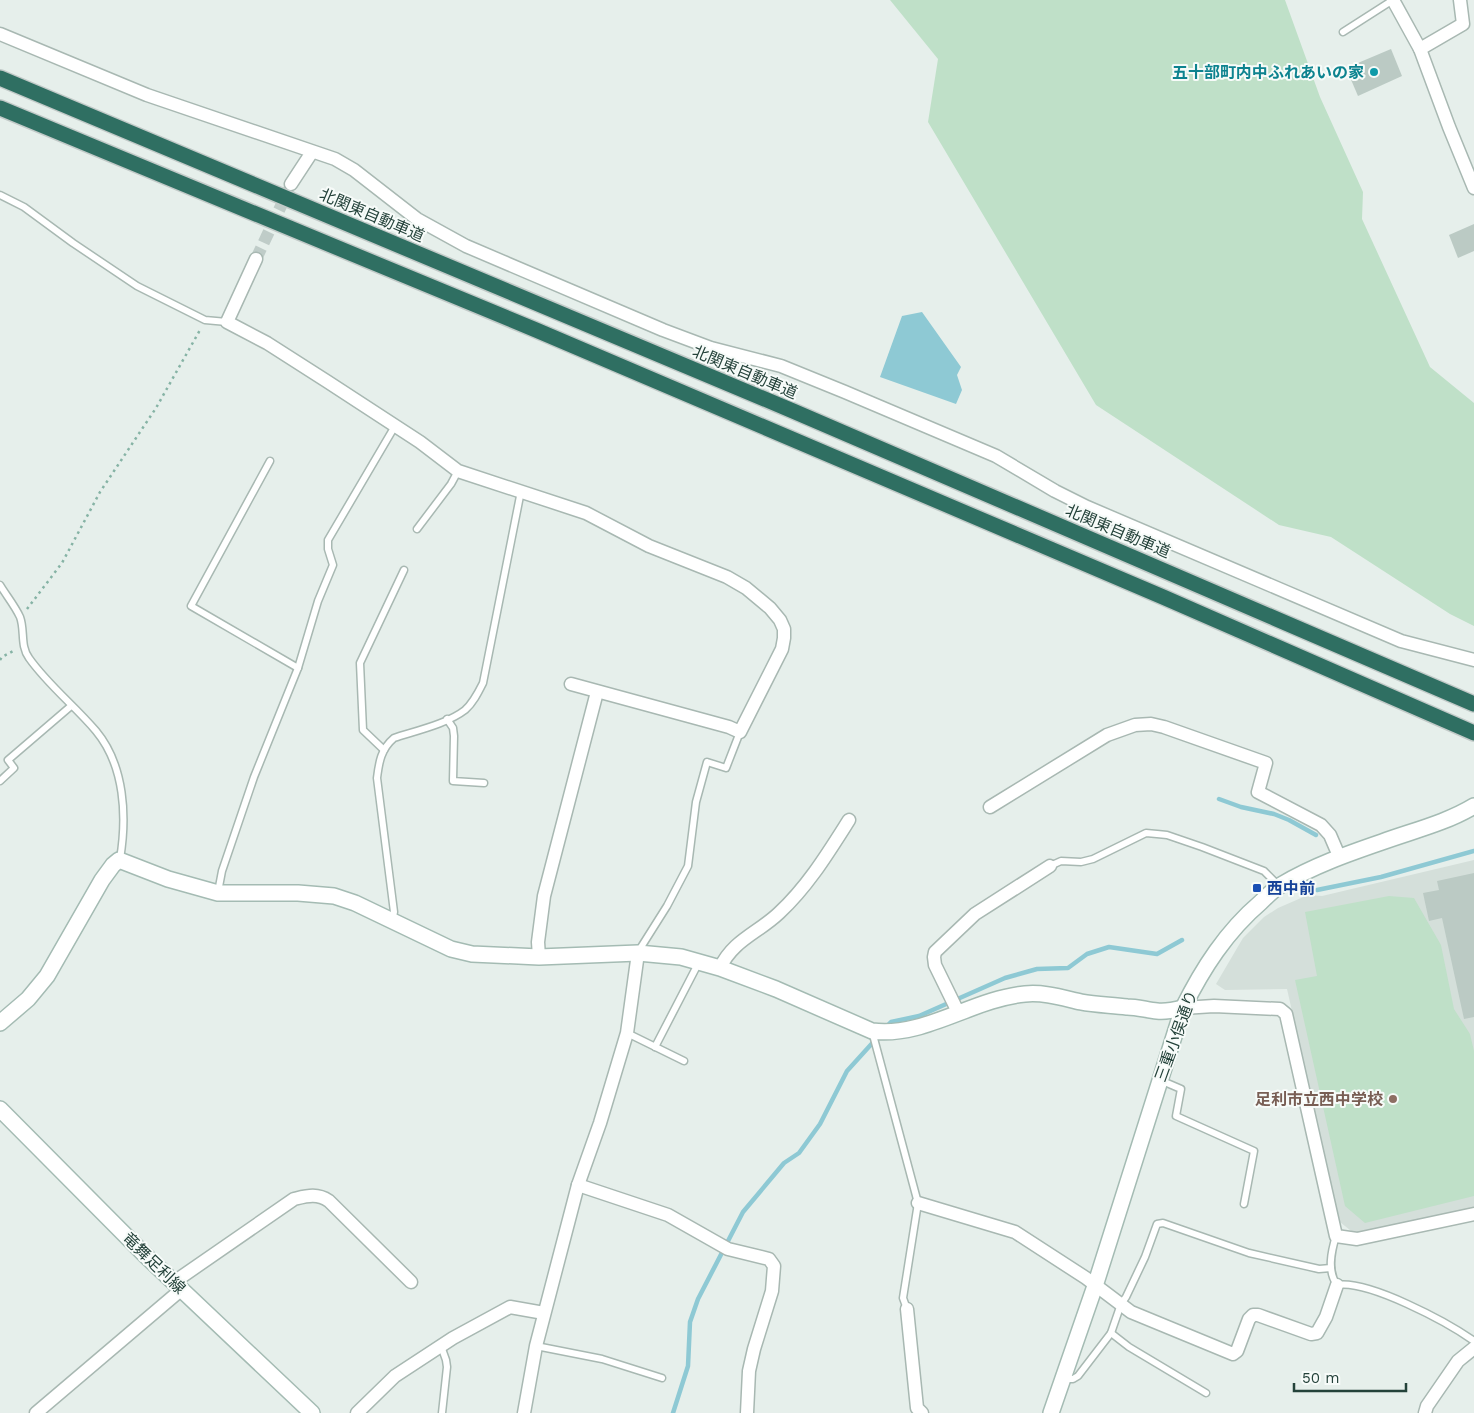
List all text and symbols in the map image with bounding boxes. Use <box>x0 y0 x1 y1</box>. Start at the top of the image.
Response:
place label: 五十部町内中ふれあいの家 <box>1172 63 1364 82</box>
marker: 五十部町内中ふれあいの家 <box>1368 66 1380 78</box>
street label: 北関東自動車道 <box>317 184 427 246</box>
street label: 北関東自動車道 <box>690 341 800 403</box>
street label: 北関東自動車道 <box>1063 500 1173 562</box>
place label: 西中前 <box>1267 879 1315 898</box>
marker: 西中前 <box>1251 882 1263 894</box>
street label: 三重小俣通り <box>1151 988 1201 1084</box>
place label: 足利市立西中学校 <box>1255 1090 1383 1109</box>
marker: 足利市立西中学校 <box>1387 1093 1399 1105</box>
street label: 竜舞足利線 <box>119 1228 189 1298</box>
scale bar <box>1294 1360 1406 1392</box>
text: 50 m <box>1302 1369 1339 1387</box>

